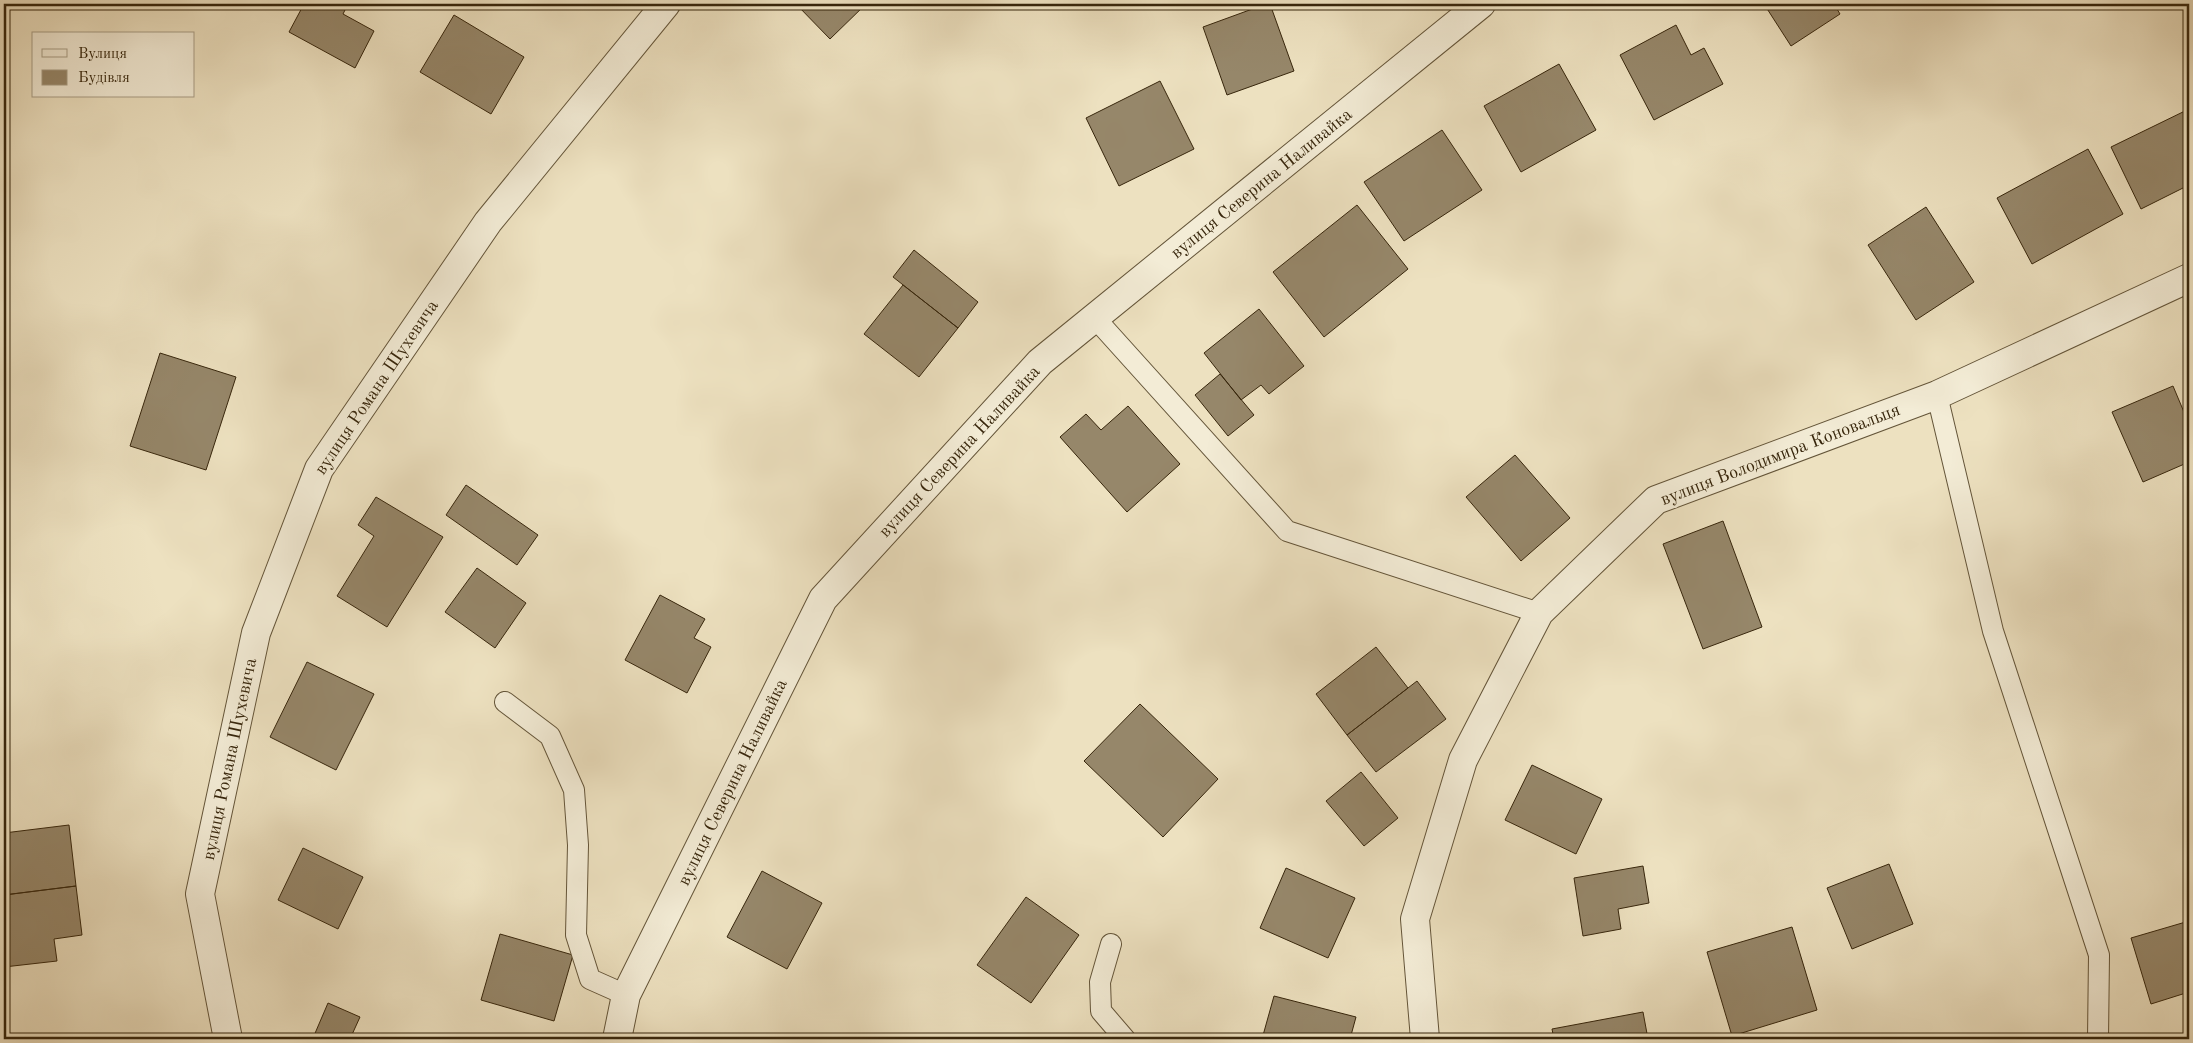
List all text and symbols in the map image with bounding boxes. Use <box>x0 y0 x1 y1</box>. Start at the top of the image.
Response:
legend <box>32 32 195 98</box>
text: Вулиця <box>78 47 127 62</box>
text: Будівля <box>78 71 130 86</box>
street label: вулиця Северина Наливайка <box>1168 105 1356 262</box>
street label: вулиця Романа Шухевича <box>312 297 442 478</box>
street label: вулиця Северина Наливайка <box>876 362 1044 541</box>
street label: вулиця Володимира Коновальця <box>1658 401 1903 509</box>
street label: вулиця Романа Шухевича <box>200 656 260 862</box>
street label: вулиця Северина Наливайка <box>675 676 791 889</box>

